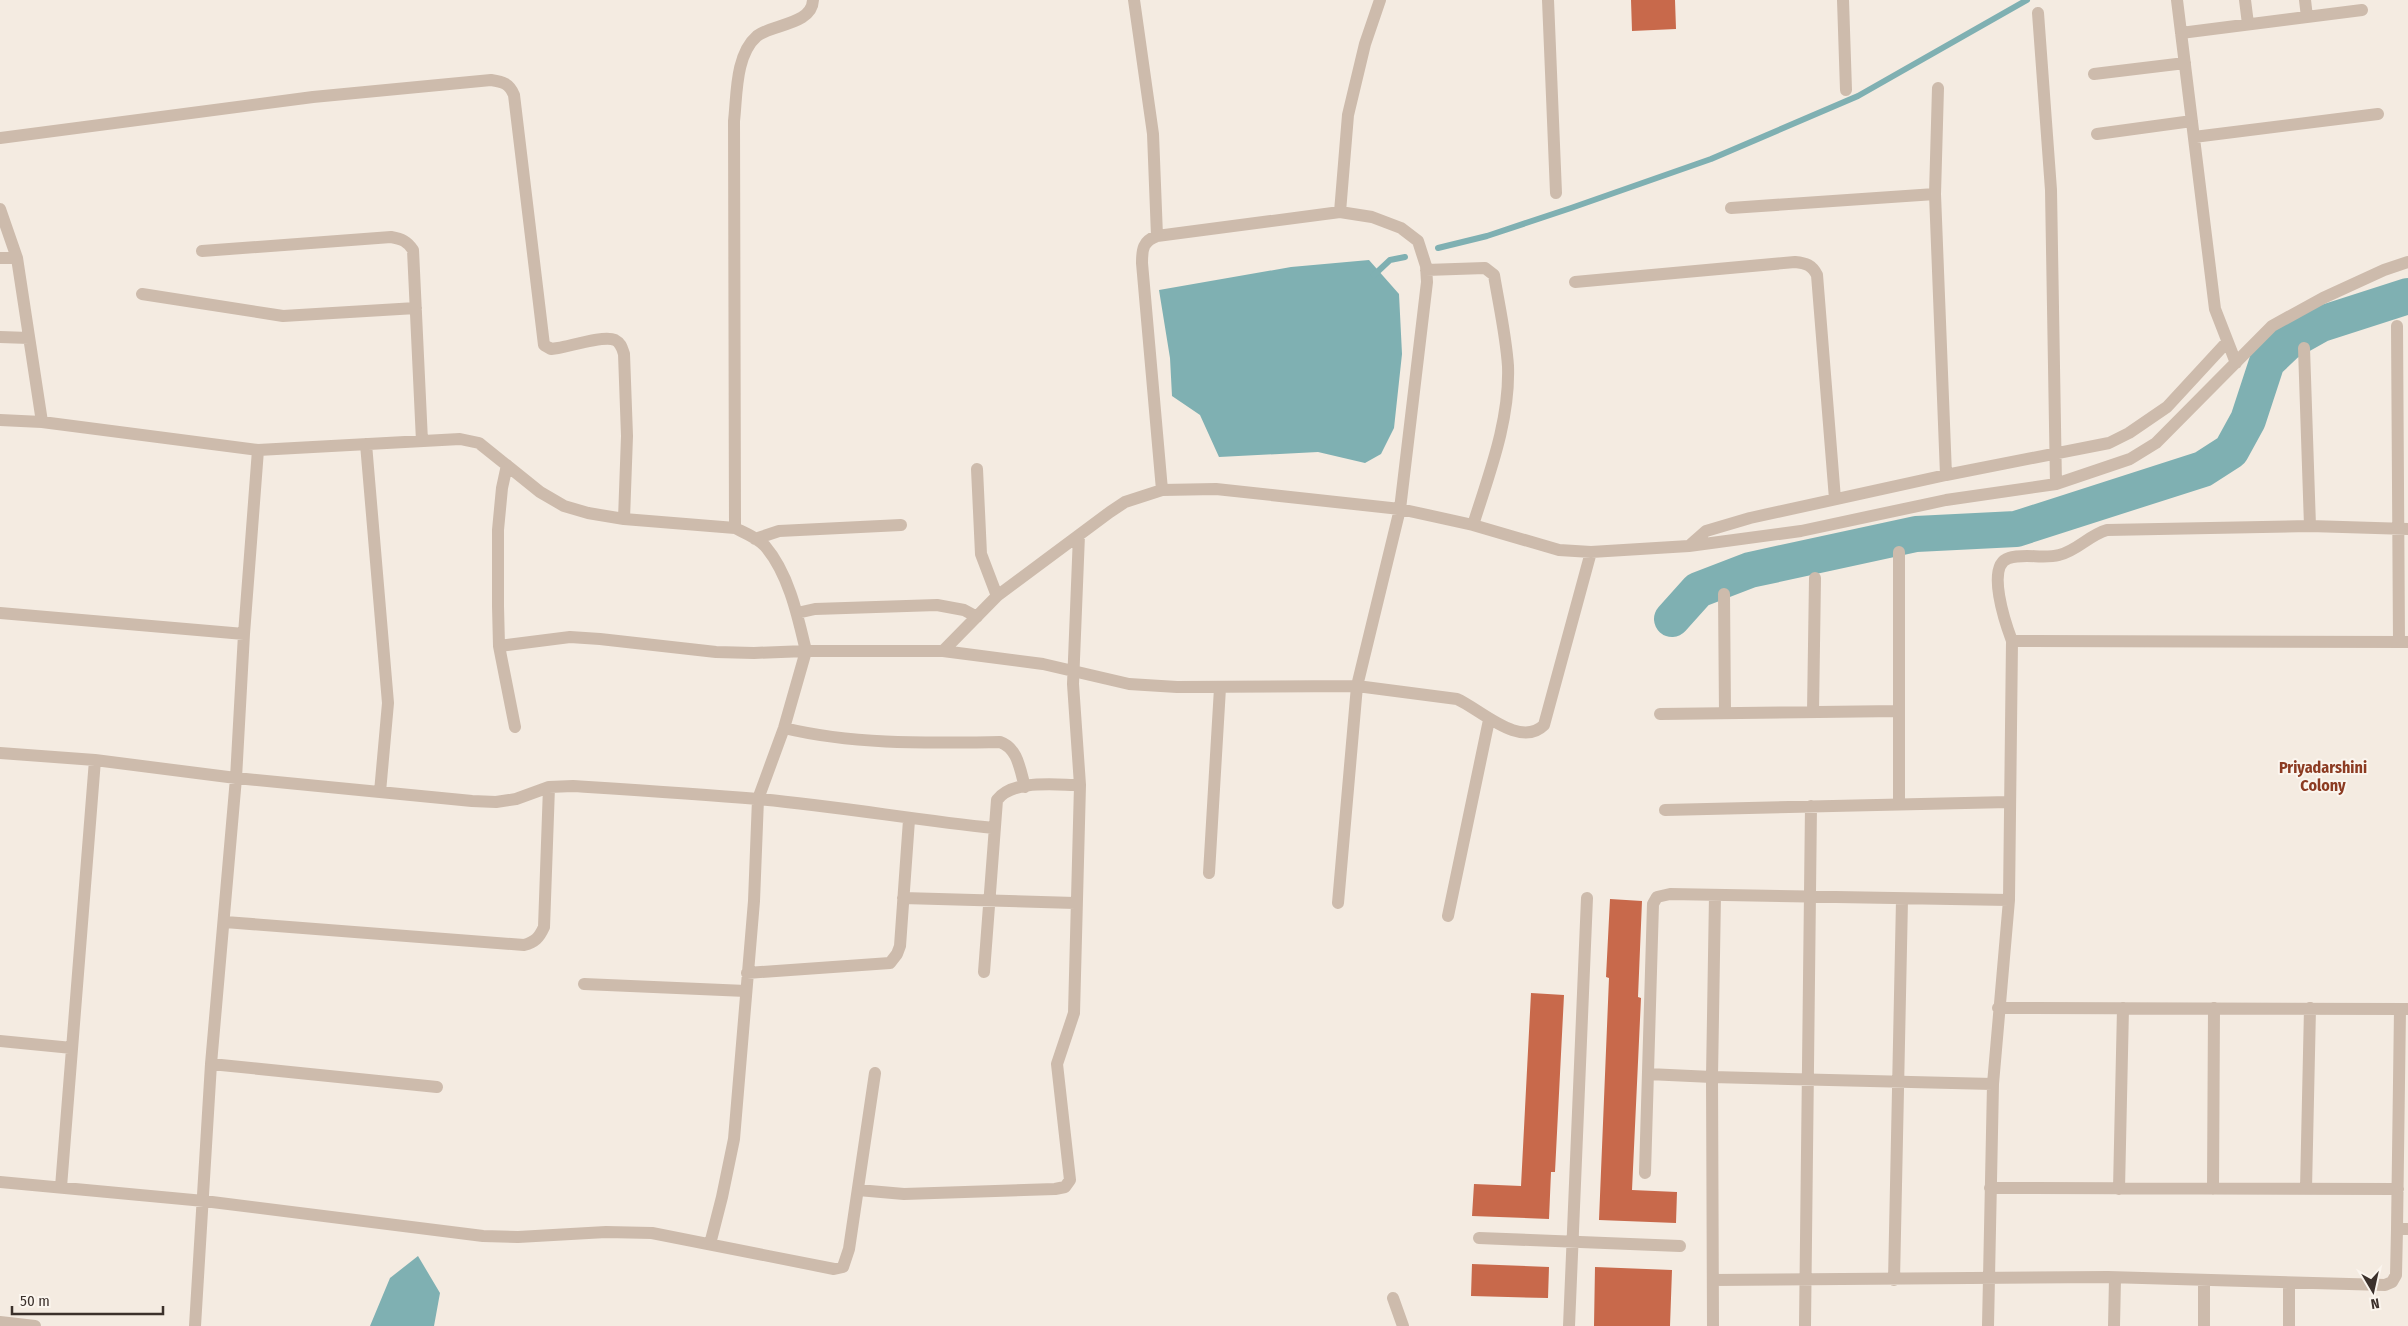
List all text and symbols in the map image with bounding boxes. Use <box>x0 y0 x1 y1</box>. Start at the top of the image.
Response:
district label: Priyadarshini Colony <box>2279 758 2367 795</box>
north arrow <box>2348 1266 2398 1316</box>
scale bar <box>12 1284 164 1316</box>
text: 50 m <box>20 1292 50 1310</box>
text: N <box>2369 1294 2380 1312</box>

